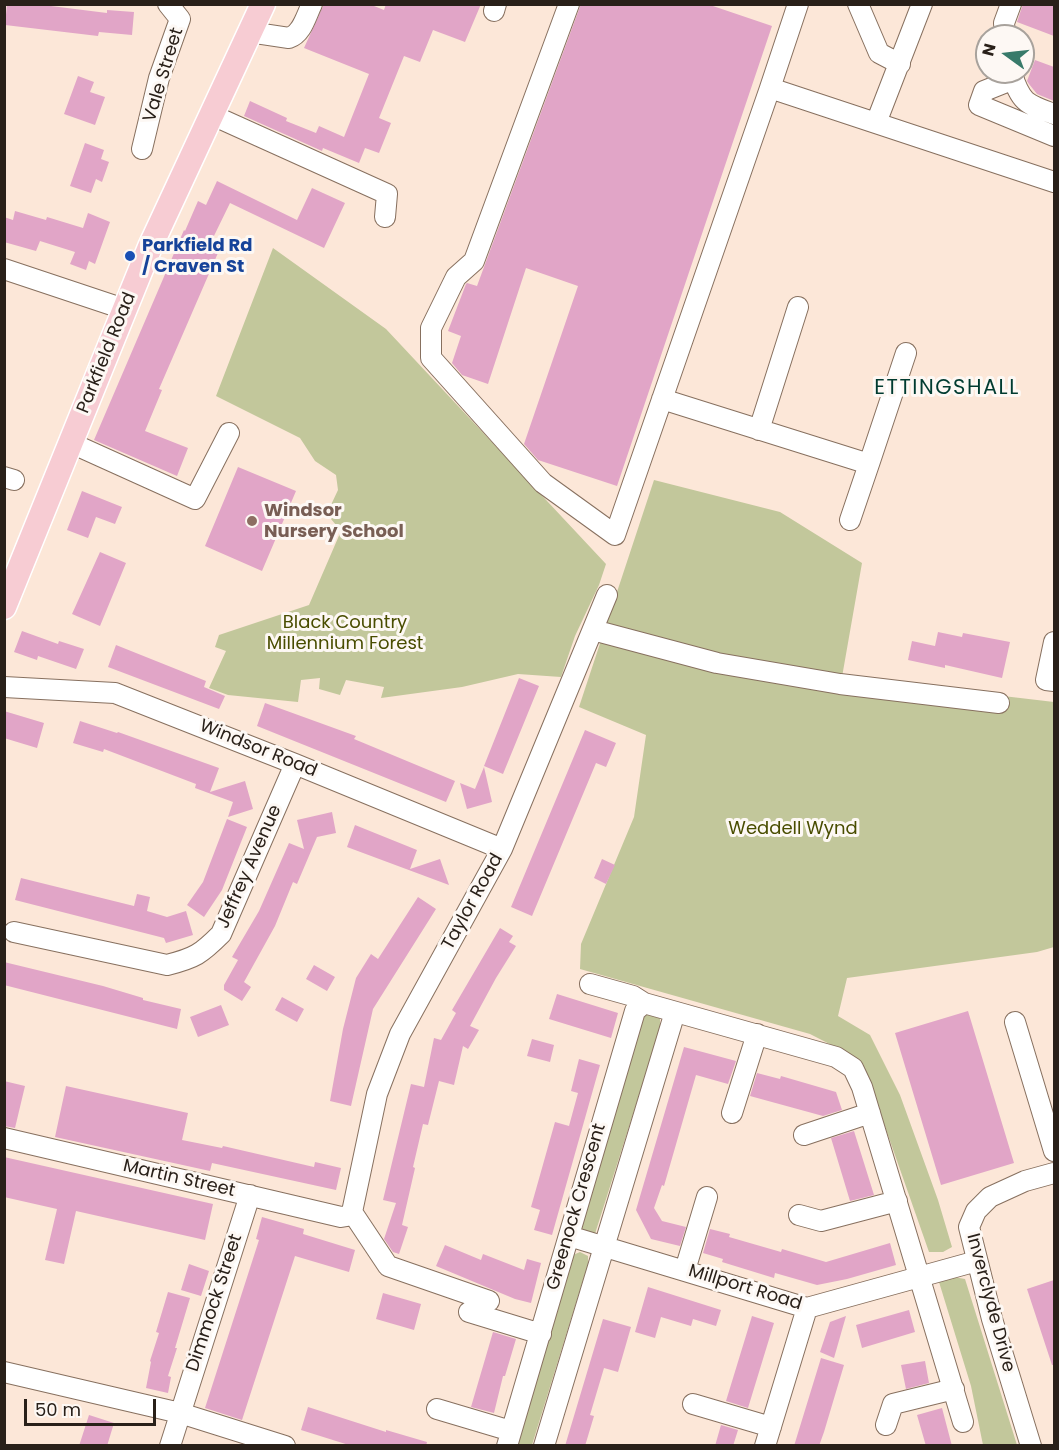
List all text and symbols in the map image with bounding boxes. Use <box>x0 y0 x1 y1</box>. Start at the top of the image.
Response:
north arrow <box>975 24 1035 84</box>
street label: Vale Street <box>139 25 189 125</box>
text: N <box>976 41 1002 59</box>
place label: Parkfield Rd / Craven St <box>142 235 252 278</box>
marker: Parkfield Rd / Craven St <box>123 249 137 263</box>
street label: Parkfield Road <box>73 289 141 417</box>
district label: ETTINGSHALL <box>874 376 1020 402</box>
place label: Windsor Nursery School <box>264 500 404 542</box>
marker: Windsor Nursery School <box>245 514 259 528</box>
park label: Black Country Millennium Forest <box>267 612 423 654</box>
street label: Windsor Road <box>196 716 320 782</box>
street label: Jeffrey Avenue <box>213 802 287 932</box>
park label: Weddell Wynd <box>728 818 858 840</box>
street label: Taylor Road <box>438 850 508 954</box>
street label: Greenock Crescent <box>543 1121 611 1293</box>
street label: Martin Street <box>121 1156 237 1202</box>
street label: Dimmock Street <box>183 1231 247 1375</box>
street label: Inverclyde Drive <box>961 1231 1019 1375</box>
street label: Millport Road <box>686 1261 804 1315</box>
scale bar <box>27 1387 159 1425</box>
text: 50 m <box>35 1397 81 1422</box>

